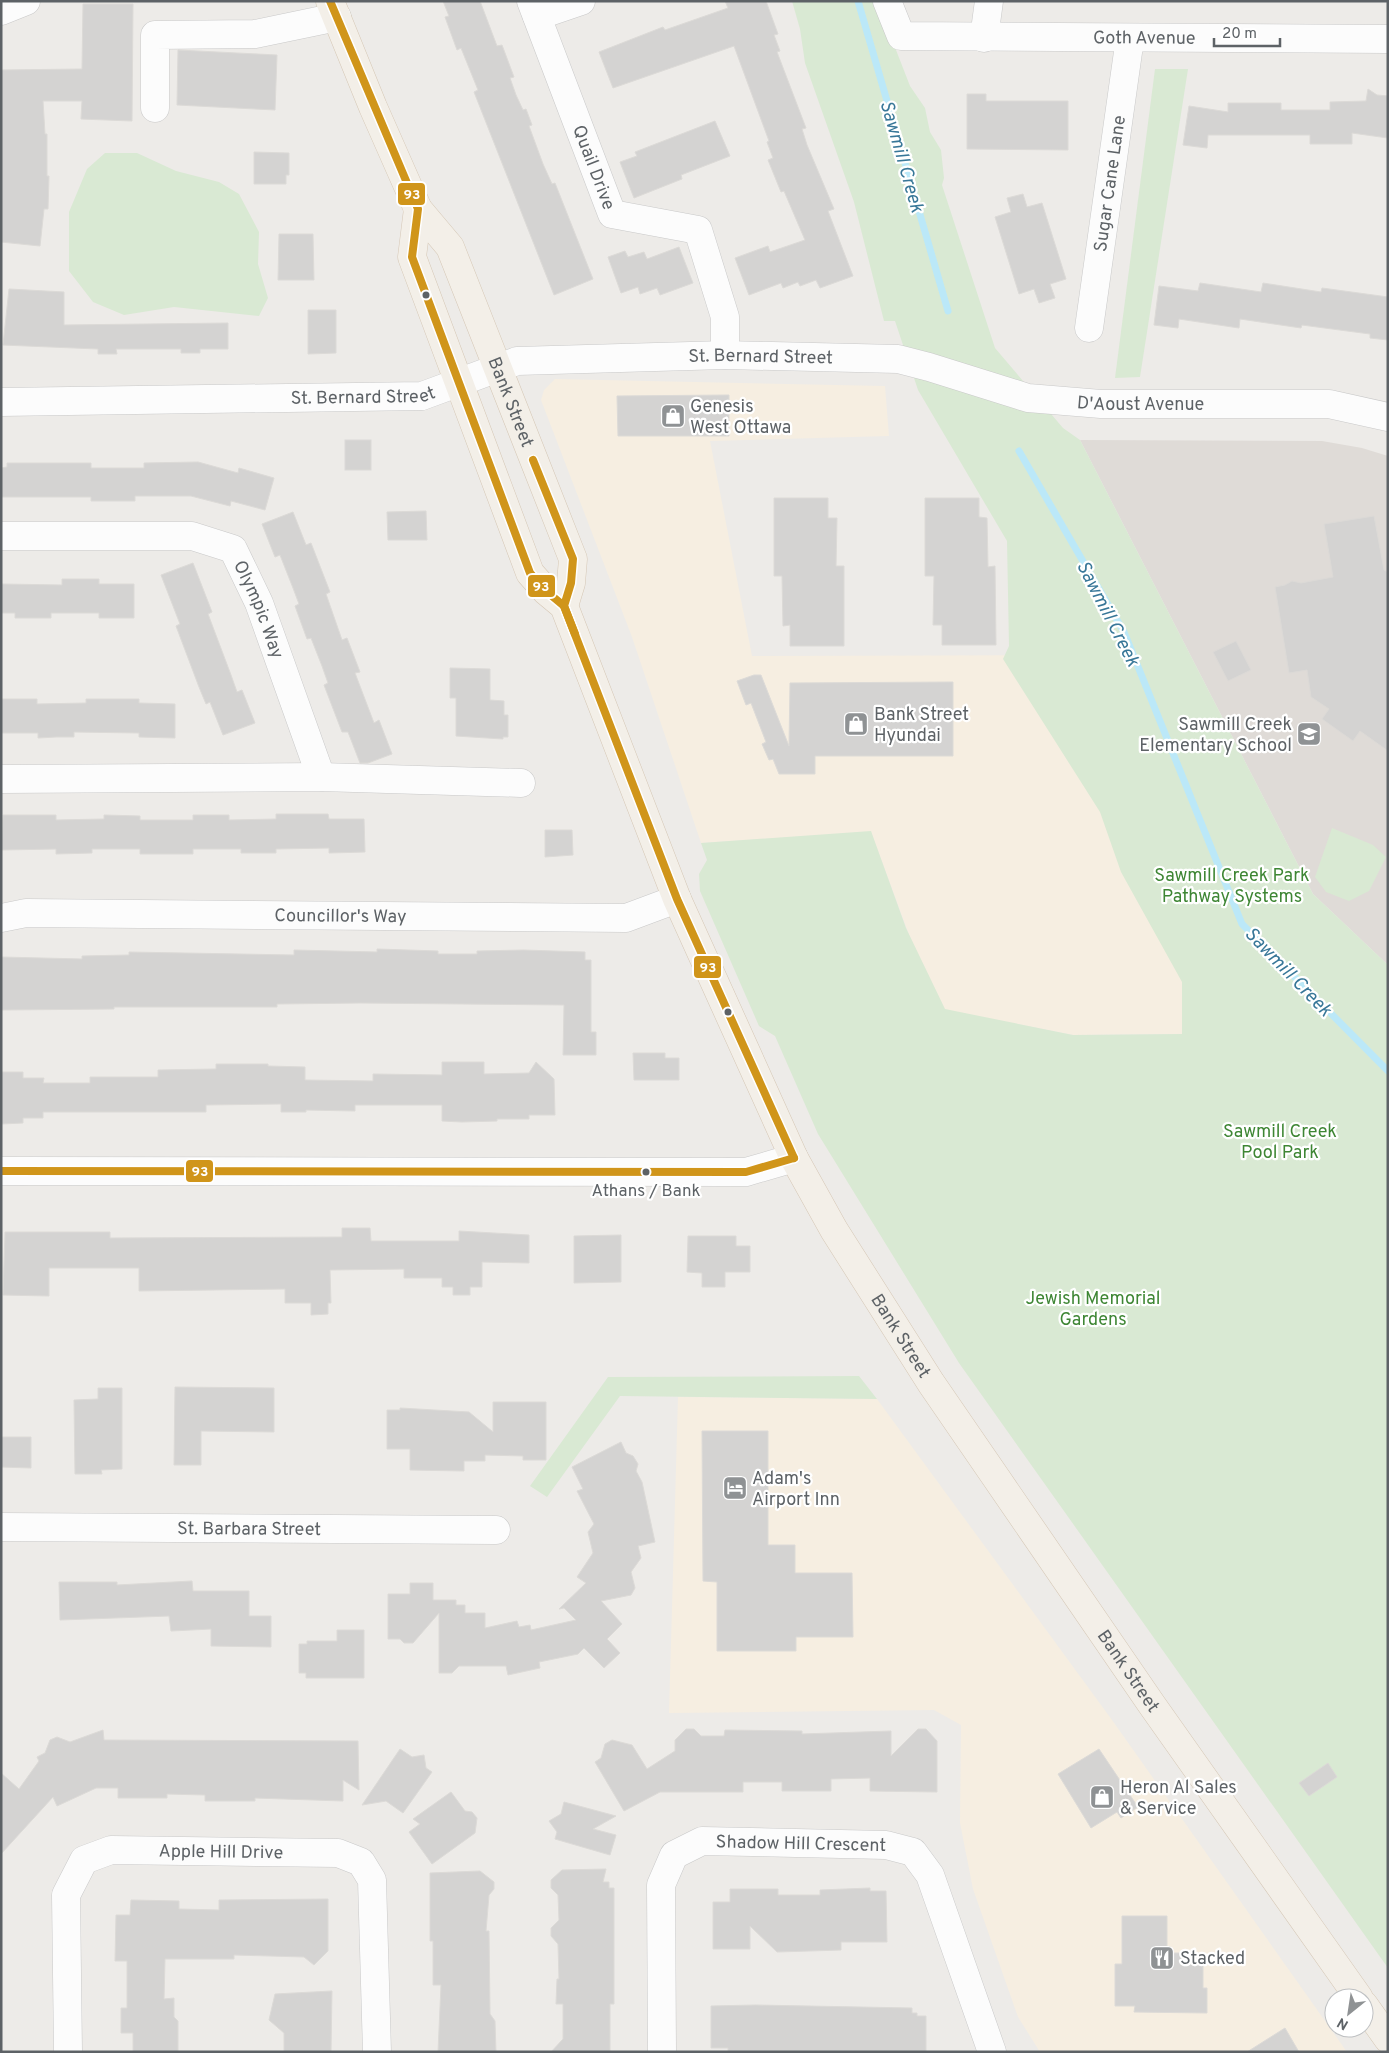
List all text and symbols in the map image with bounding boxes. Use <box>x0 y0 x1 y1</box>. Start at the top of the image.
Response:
scale bar <box>1214 15 1280 47</box>
text: 20 m <box>1222 25 1257 44</box>
street label: Goth Avenue <box>1093 27 1196 51</box>
water label: Sawmill Creek <box>874 98 929 216</box>
street label: Sugar Cane Lane <box>1090 114 1132 253</box>
street label: Quail Drive <box>566 122 619 214</box>
line badge: 93 <box>397 182 426 206</box>
text: 93 <box>404 187 421 204</box>
unlabelled marker <box>421 290 431 300</box>
street label: St. Bernard Street <box>688 345 833 370</box>
street label: Bank Street <box>481 354 538 451</box>
street label: St. Bernard Street <box>291 382 439 411</box>
street label: D'Aoust Avenue <box>1076 392 1204 417</box>
place label: Genesis West Ottawa <box>690 396 791 440</box>
shop icon: Genesis West Ottawa <box>660 403 686 429</box>
street label: Olympic Way <box>227 557 288 662</box>
water label: Sawmill Creek <box>1070 557 1144 671</box>
line badge: 93 <box>527 574 556 598</box>
text: 93 <box>533 579 550 596</box>
place label: Bank Street Hyundai <box>874 704 969 748</box>
shop icon: Bank Street Hyundai <box>843 711 869 737</box>
place label: Sawmill Creek Elementary School <box>1139 714 1292 758</box>
school or university icon: Sawmill Creek Elementary School <box>1296 721 1322 747</box>
park label: Sawmill Creek Park Pathway Systems <box>1154 865 1310 909</box>
street label: Councillor's Way <box>274 905 407 929</box>
water label: Sawmill Creek <box>1239 922 1337 1023</box>
line badge: 93 <box>693 955 722 979</box>
text: 93 <box>700 960 717 977</box>
unlabelled marker <box>723 1007 733 1017</box>
park label: Sawmill Creek Pool Park <box>1223 1121 1337 1165</box>
line badge: 93 <box>185 1159 214 1183</box>
text: 93 <box>192 1164 209 1181</box>
marker: Athans / Bank <box>641 1167 651 1177</box>
place label: Athans / Bank <box>591 1181 701 1203</box>
park label: Jewish Memorial Gardens <box>1025 1288 1161 1332</box>
street label: Bank Street <box>865 1290 935 1383</box>
place label: Adam's Airport Inn <box>752 1468 840 1512</box>
hotel icon: Adam's Airport Inn <box>722 1475 748 1501</box>
street label: St. Barbara Street <box>177 1518 321 1542</box>
street label: Bank Street <box>1091 1626 1164 1717</box>
place label: Heron Al Sales & Service <box>1120 1777 1237 1821</box>
shop icon: Heron Al Sales & Service <box>1089 1784 1115 1810</box>
street label: Shadow Hill Crescent <box>715 1831 886 1858</box>
street label: Apple Hill Drive <box>158 1841 283 1865</box>
restaurant icon: Stacked <box>1149 1945 1175 1971</box>
place label: Stacked <box>1180 1948 1245 1971</box>
north arrow <box>1324 1988 1374 2038</box>
text: N <box>1335 2013 1352 2033</box>

